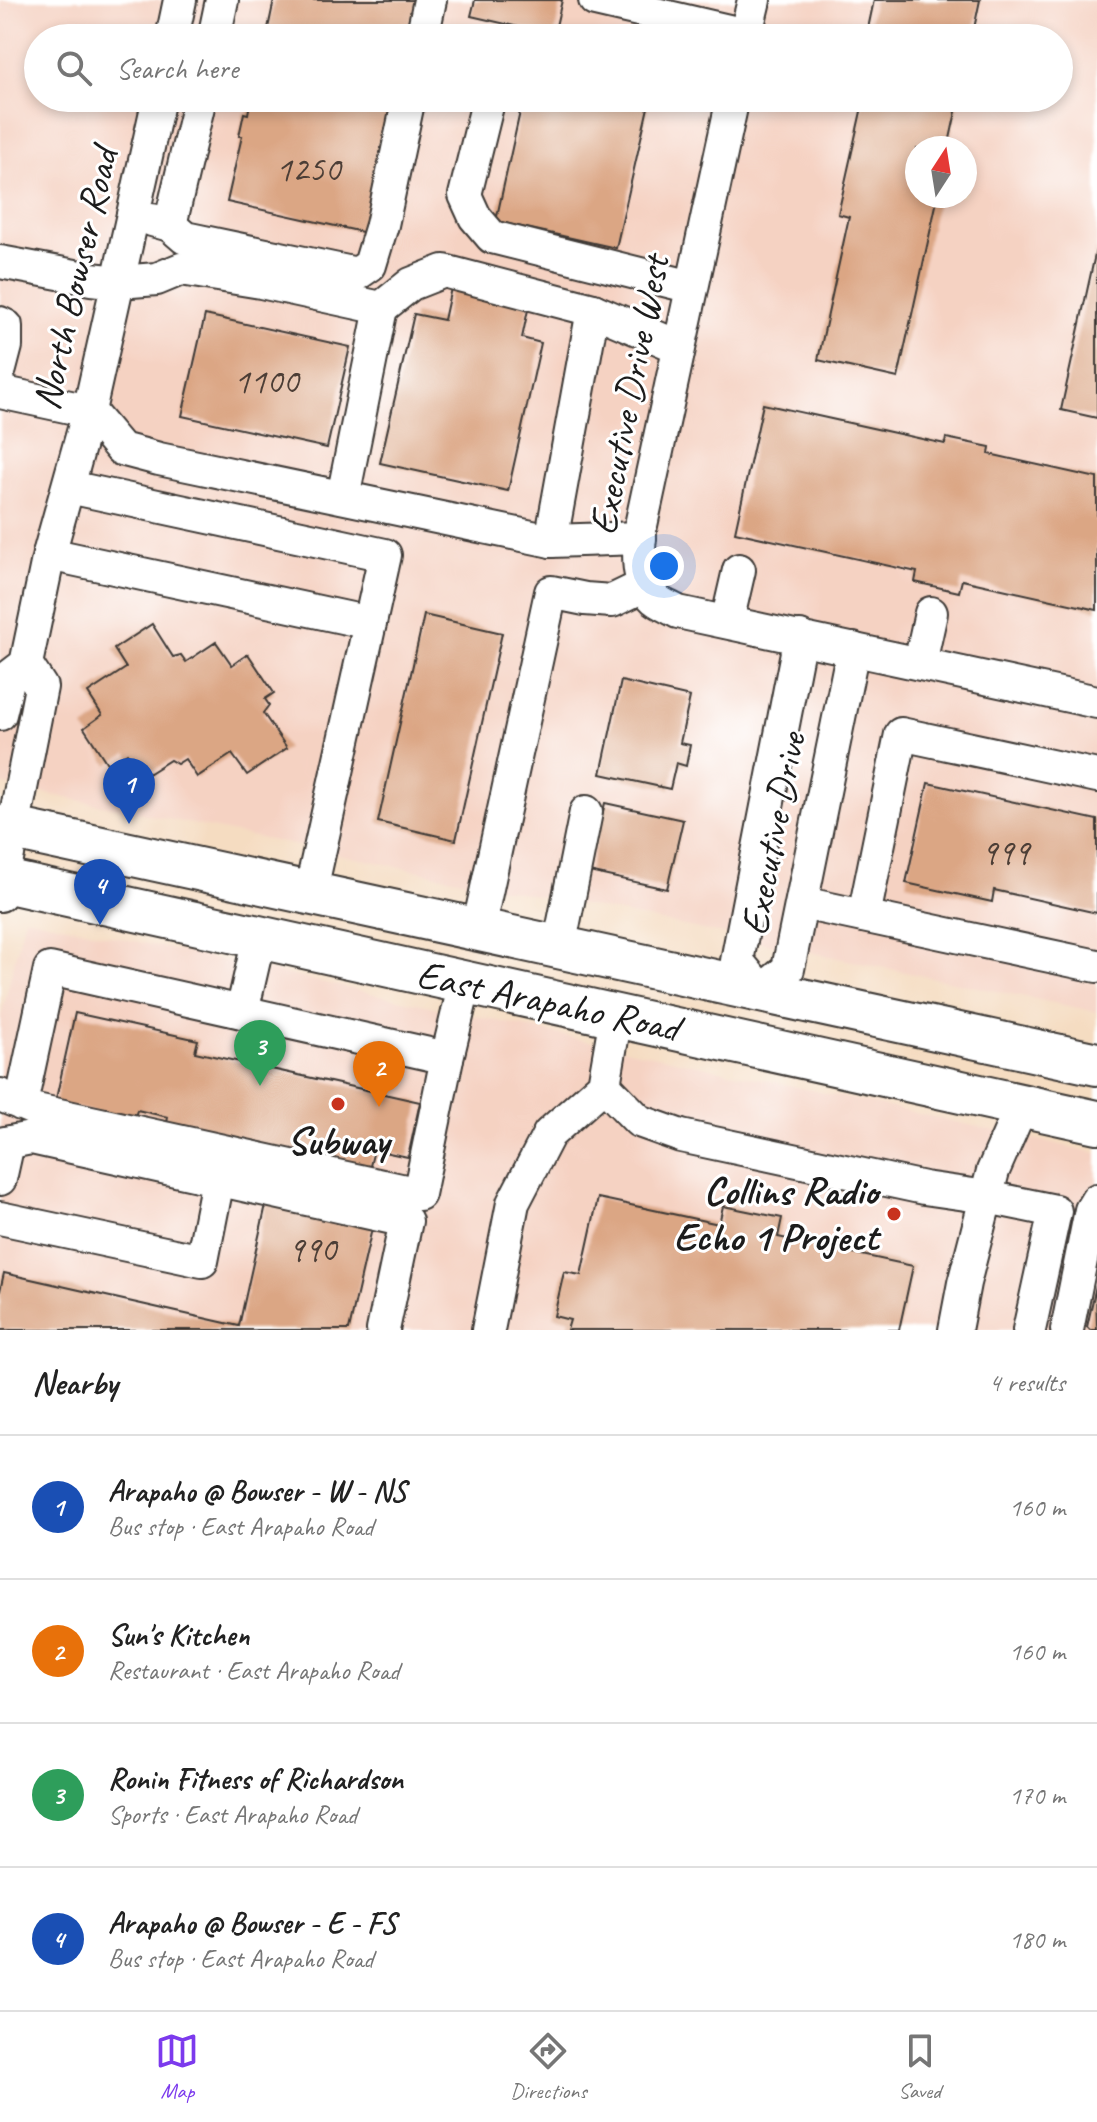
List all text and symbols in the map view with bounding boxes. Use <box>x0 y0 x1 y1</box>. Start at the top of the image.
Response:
search box <box>24 24 1073 112</box>
icon: search <box>52 46 96 90</box>
text: Search here <box>116 49 238 87</box>
north arrow <box>905 136 977 208</box>
street label: North Bowser Road <box>21 137 131 414</box>
house number: 1250 <box>276 146 343 192</box>
street label: Executive Drive West <box>577 247 681 539</box>
house number: 1100 <box>234 358 301 404</box>
your location <box>644 546 684 586</box>
street label: Executive Drive <box>729 726 818 939</box>
pin: 1 <box>103 758 155 824</box>
house number: 999 <box>981 829 1032 875</box>
pin: 4 <box>74 859 126 925</box>
street label: East Arapaho Road <box>412 949 689 1054</box>
pin: 3 <box>234 1020 286 1086</box>
pin: 2 <box>353 1041 405 1107</box>
marker: Subway <box>329 1095 347 1113</box>
place label: Subway <box>287 1116 393 1166</box>
place label: Collins Radio Echo 1 Project <box>674 1166 882 1262</box>
marker: Collins Radio Echo 1 Project <box>885 1205 903 1223</box>
house number: 990 <box>288 1226 339 1272</box>
text: Nearby <box>32 1361 118 1404</box>
text: 4 results <box>989 1366 1065 1399</box>
text: Arapaho @ Bowser - W - NS <box>108 1472 406 1510</box>
text: 1 <box>52 1491 64 1524</box>
text: 160 m <box>1009 1491 1065 1524</box>
text: Bus stop · East Arapaho Road <box>108 1510 373 1543</box>
text: Sun's Kitchen <box>108 1616 249 1654</box>
text: 2 <box>52 1635 64 1668</box>
text: 160 m <box>1009 1635 1065 1668</box>
text: Restaurant · East Arapaho Road <box>108 1654 399 1687</box>
text: Ronin Fitness of Richardson <box>108 1760 403 1798</box>
text: 3 <box>52 1779 64 1812</box>
text: 170 m <box>1009 1779 1065 1812</box>
text: Sports · East Arapaho Road <box>108 1798 357 1831</box>
text: Arapaho @ Bowser - E - FS <box>108 1904 396 1942</box>
text: 4 <box>52 1923 64 1956</box>
text: 180 m <box>1009 1923 1065 1956</box>
text: Bus stop · East Arapaho Road <box>108 1942 373 1975</box>
tab: Map <box>155 2029 199 2105</box>
tab: Directions <box>510 2029 587 2105</box>
tab: Saved <box>898 2029 942 2105</box>

